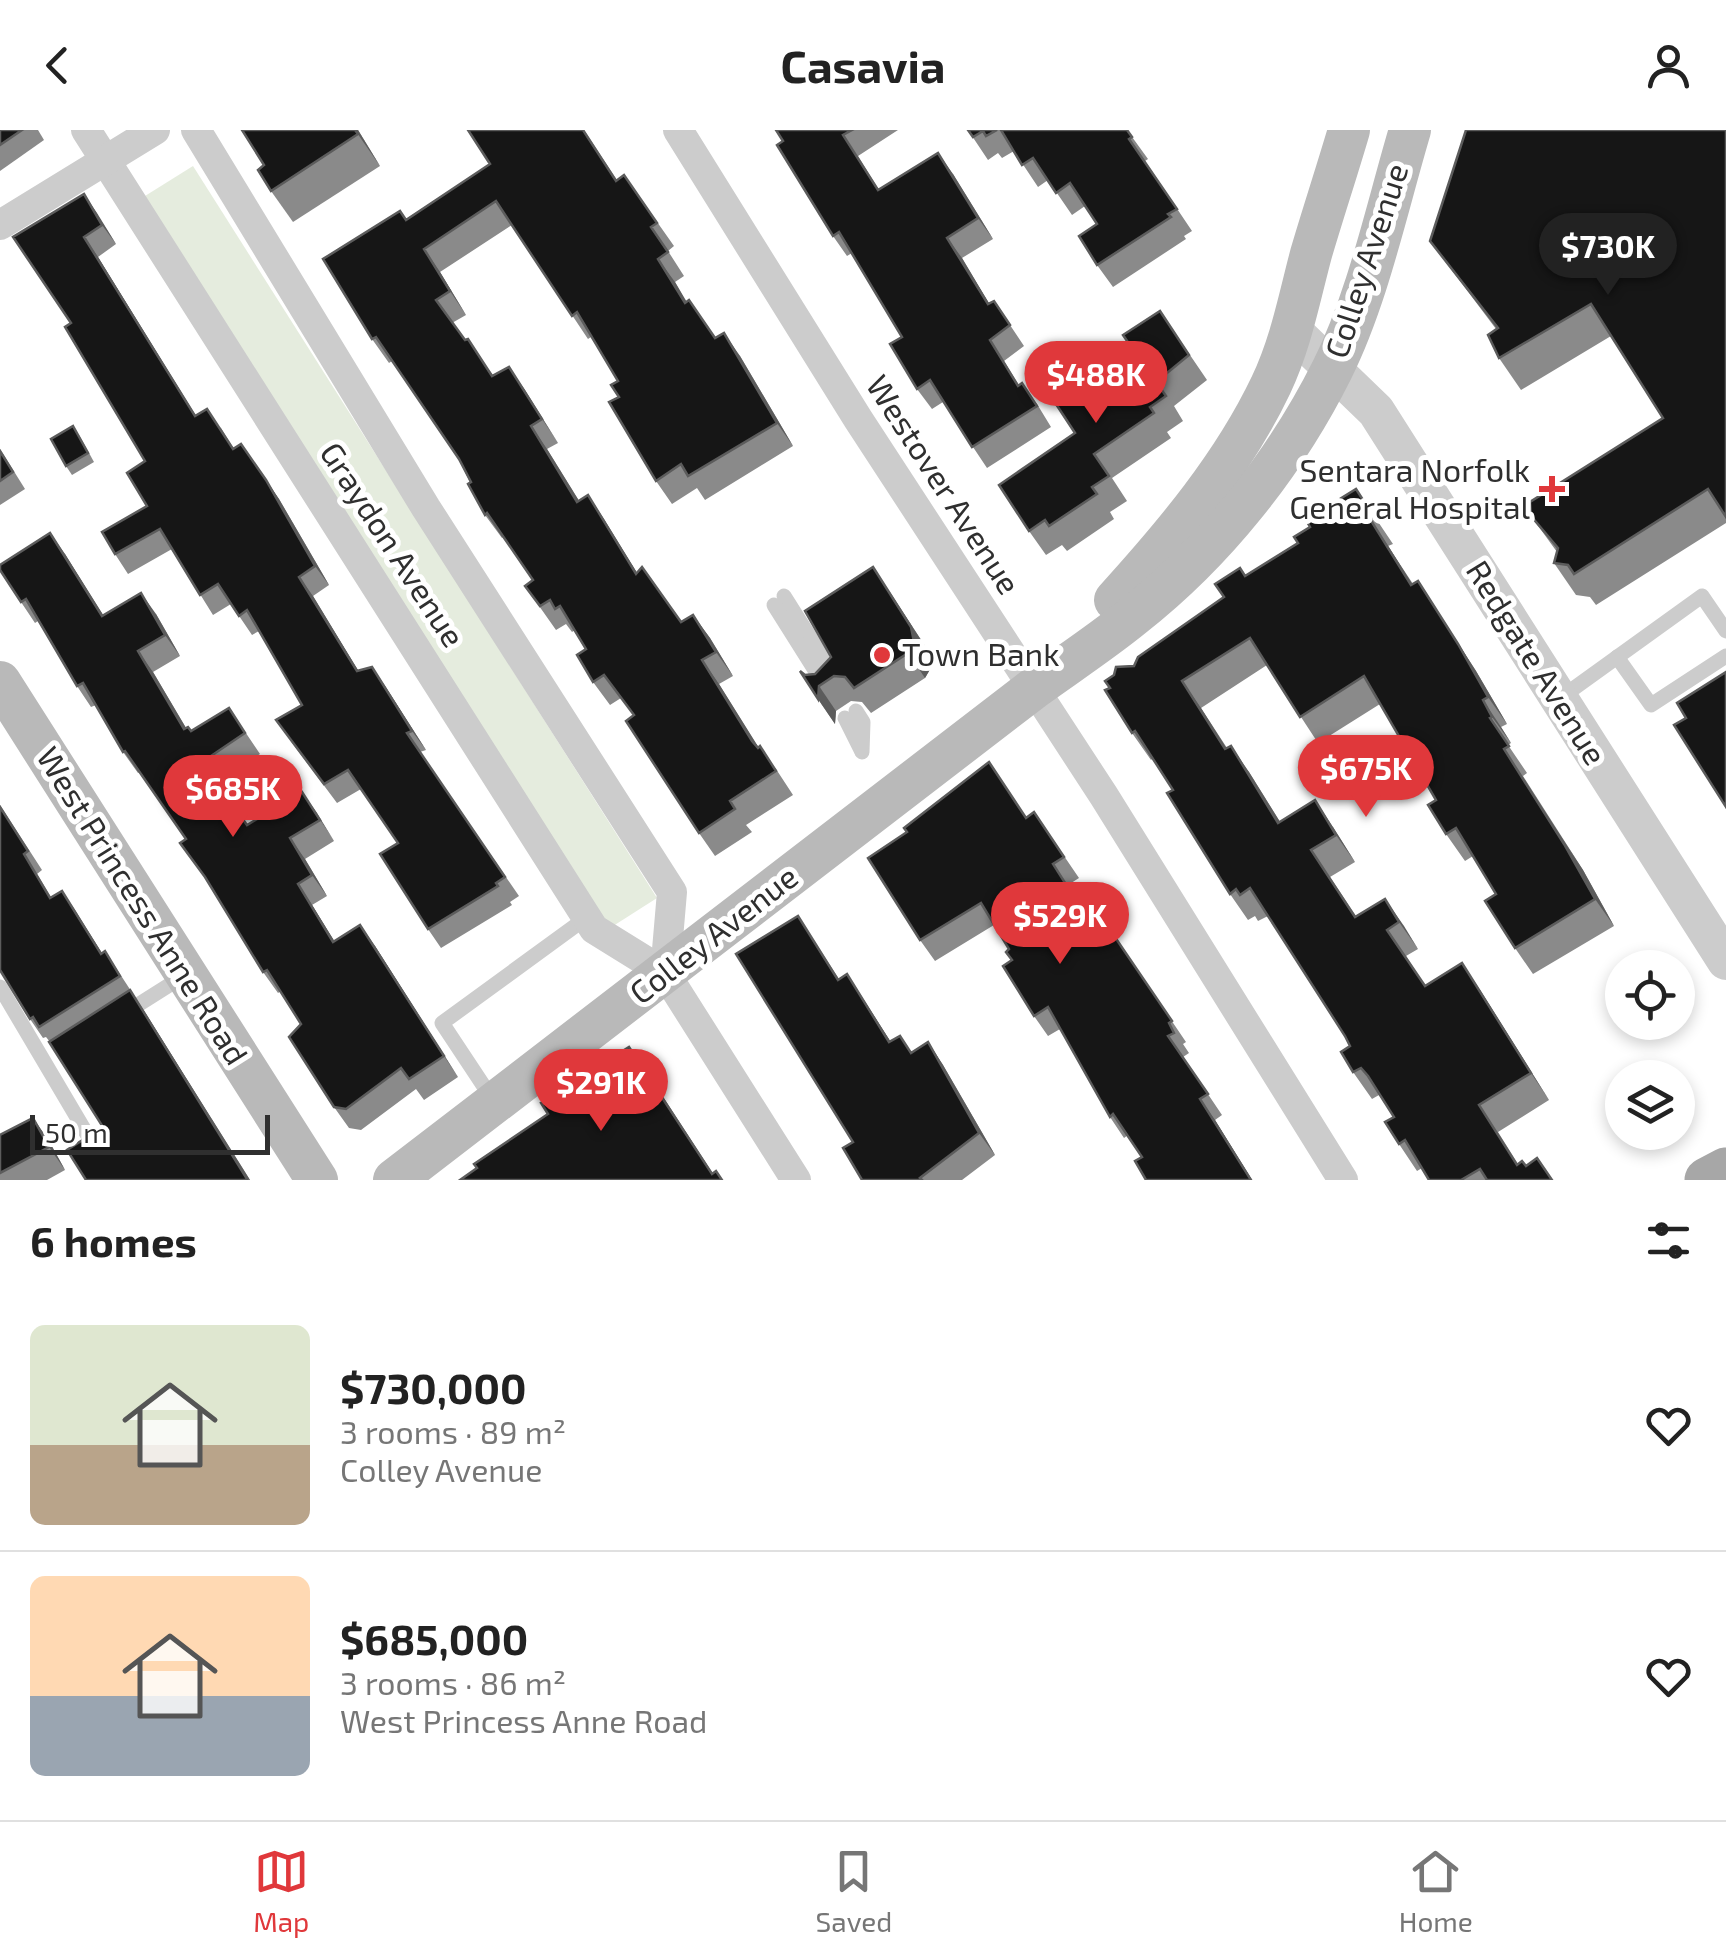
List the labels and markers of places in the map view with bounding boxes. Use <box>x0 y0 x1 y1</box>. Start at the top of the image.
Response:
pin: $730K <box>1538 213 1678 298</box>
pin: $488K <box>1026 341 1166 426</box>
place label: Sentara Norfolk General Hospital <box>1289 450 1530 525</box>
marker: Sentara Norfolk General Hospital <box>1539 476 1565 502</box>
place label: Town Bank <box>902 634 1059 672</box>
marker: Town Bank <box>871 644 893 666</box>
pin: $675K <box>1296 735 1436 820</box>
pin: $685K <box>163 755 303 840</box>
pin: $529K <box>990 882 1130 967</box>
pin: $291K <box>531 1049 671 1134</box>

